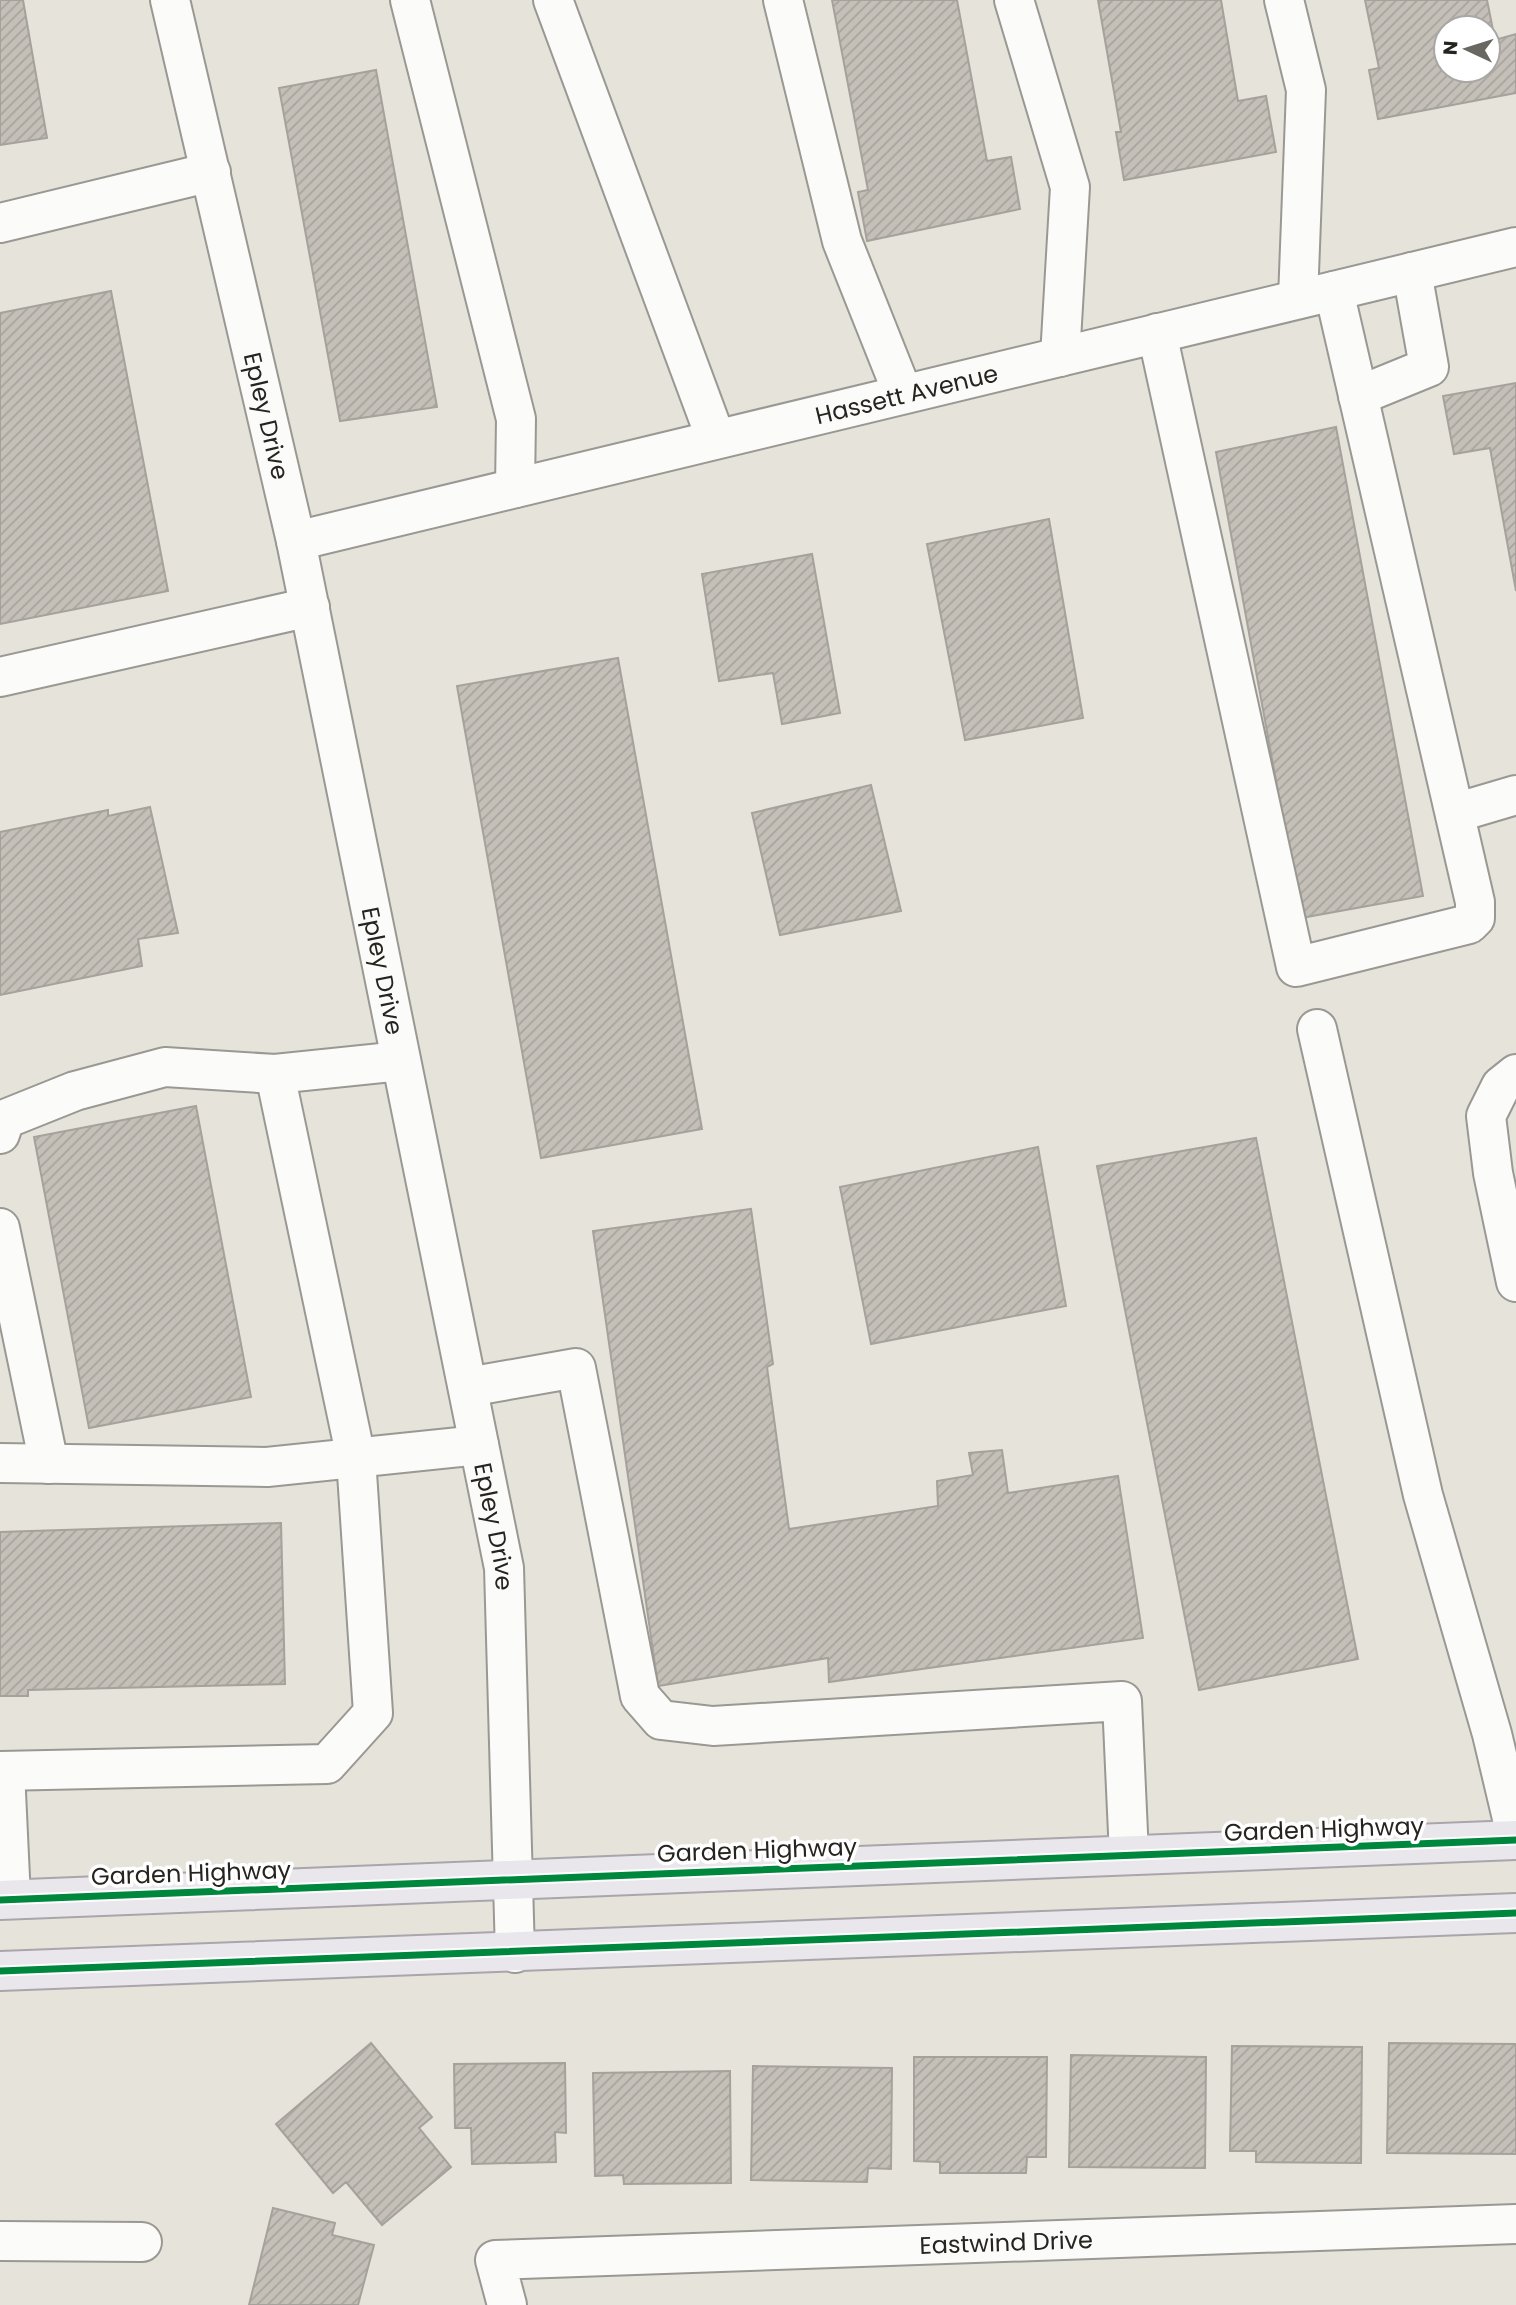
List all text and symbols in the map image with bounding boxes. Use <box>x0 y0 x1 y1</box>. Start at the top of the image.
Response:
north arrow <box>1432 14 1502 84</box>
text: N <box>1437 40 1465 56</box>
street label: Epley Drive <box>236 349 298 483</box>
street label: Hassett Avenue <box>812 356 1001 432</box>
street label: Epley Drive <box>354 904 412 1038</box>
street label: Epley Drive <box>467 1460 521 1591</box>
street label: Garden Highway <box>1223 1809 1425 1849</box>
street label: Garden Highway <box>656 1830 858 1870</box>
street label: Garden Highway <box>90 1853 292 1893</box>
street label: Eastwind Drive <box>919 2222 1093 2262</box>

